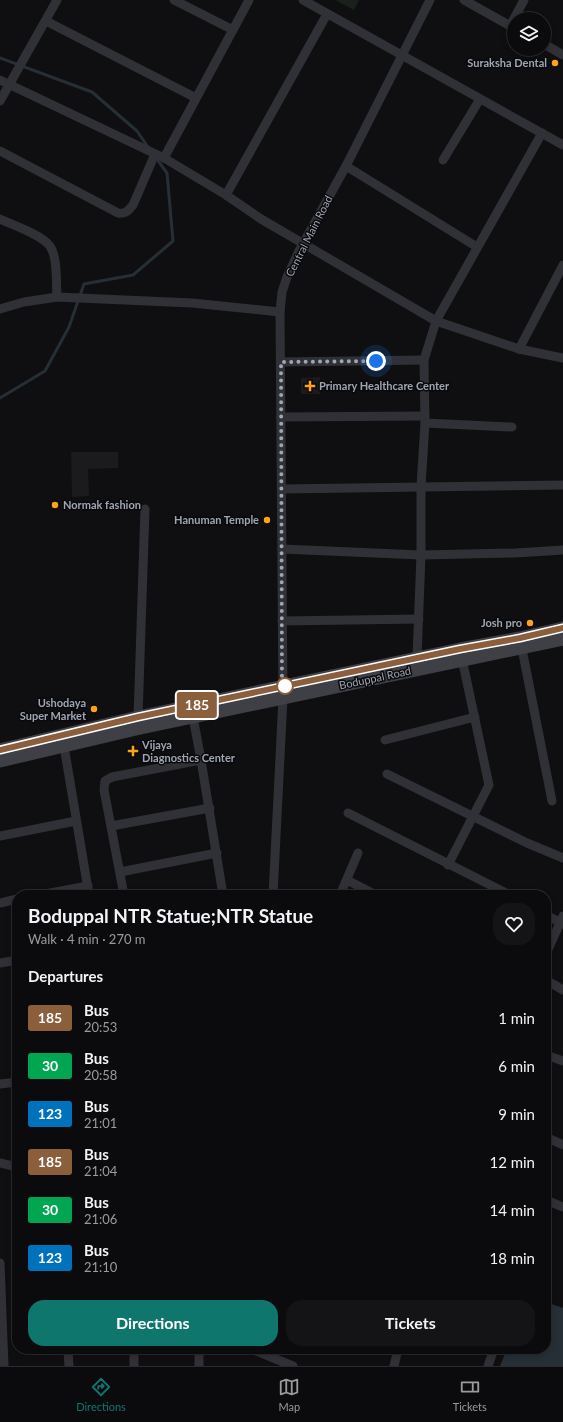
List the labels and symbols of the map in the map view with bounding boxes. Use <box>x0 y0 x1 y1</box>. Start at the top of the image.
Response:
place label: Suraksha Dental <box>467 56 547 69</box>
marker: Suraksha Dental <box>550 58 560 68</box>
street label: Central Main Road <box>282 193 335 279</box>
your location <box>366 351 386 371</box>
place label: Primary Healthcare Center <box>319 379 450 392</box>
marker: Primary Healthcare Center <box>304 380 316 392</box>
place label: Normak fashion <box>63 498 141 511</box>
marker: Normak fashion <box>50 500 60 510</box>
place label: Hanuman Temple <box>174 513 259 526</box>
marker: Hanuman Temple <box>262 515 272 525</box>
place label: Josh pro <box>481 616 522 629</box>
marker: Josh pro <box>525 618 535 628</box>
street label: Boduppal Road <box>338 664 412 691</box>
unlabelled marker <box>276 677 294 695</box>
line badge: 185 <box>174 692 220 718</box>
place label: Ushodaya Super Market <box>20 696 87 722</box>
marker: Ushodaya Super Market <box>89 704 99 714</box>
place label: Vijaya Diagnostics Center <box>141 738 236 764</box>
marker: Vijaya Diagnostics Center <box>127 745 139 757</box>

